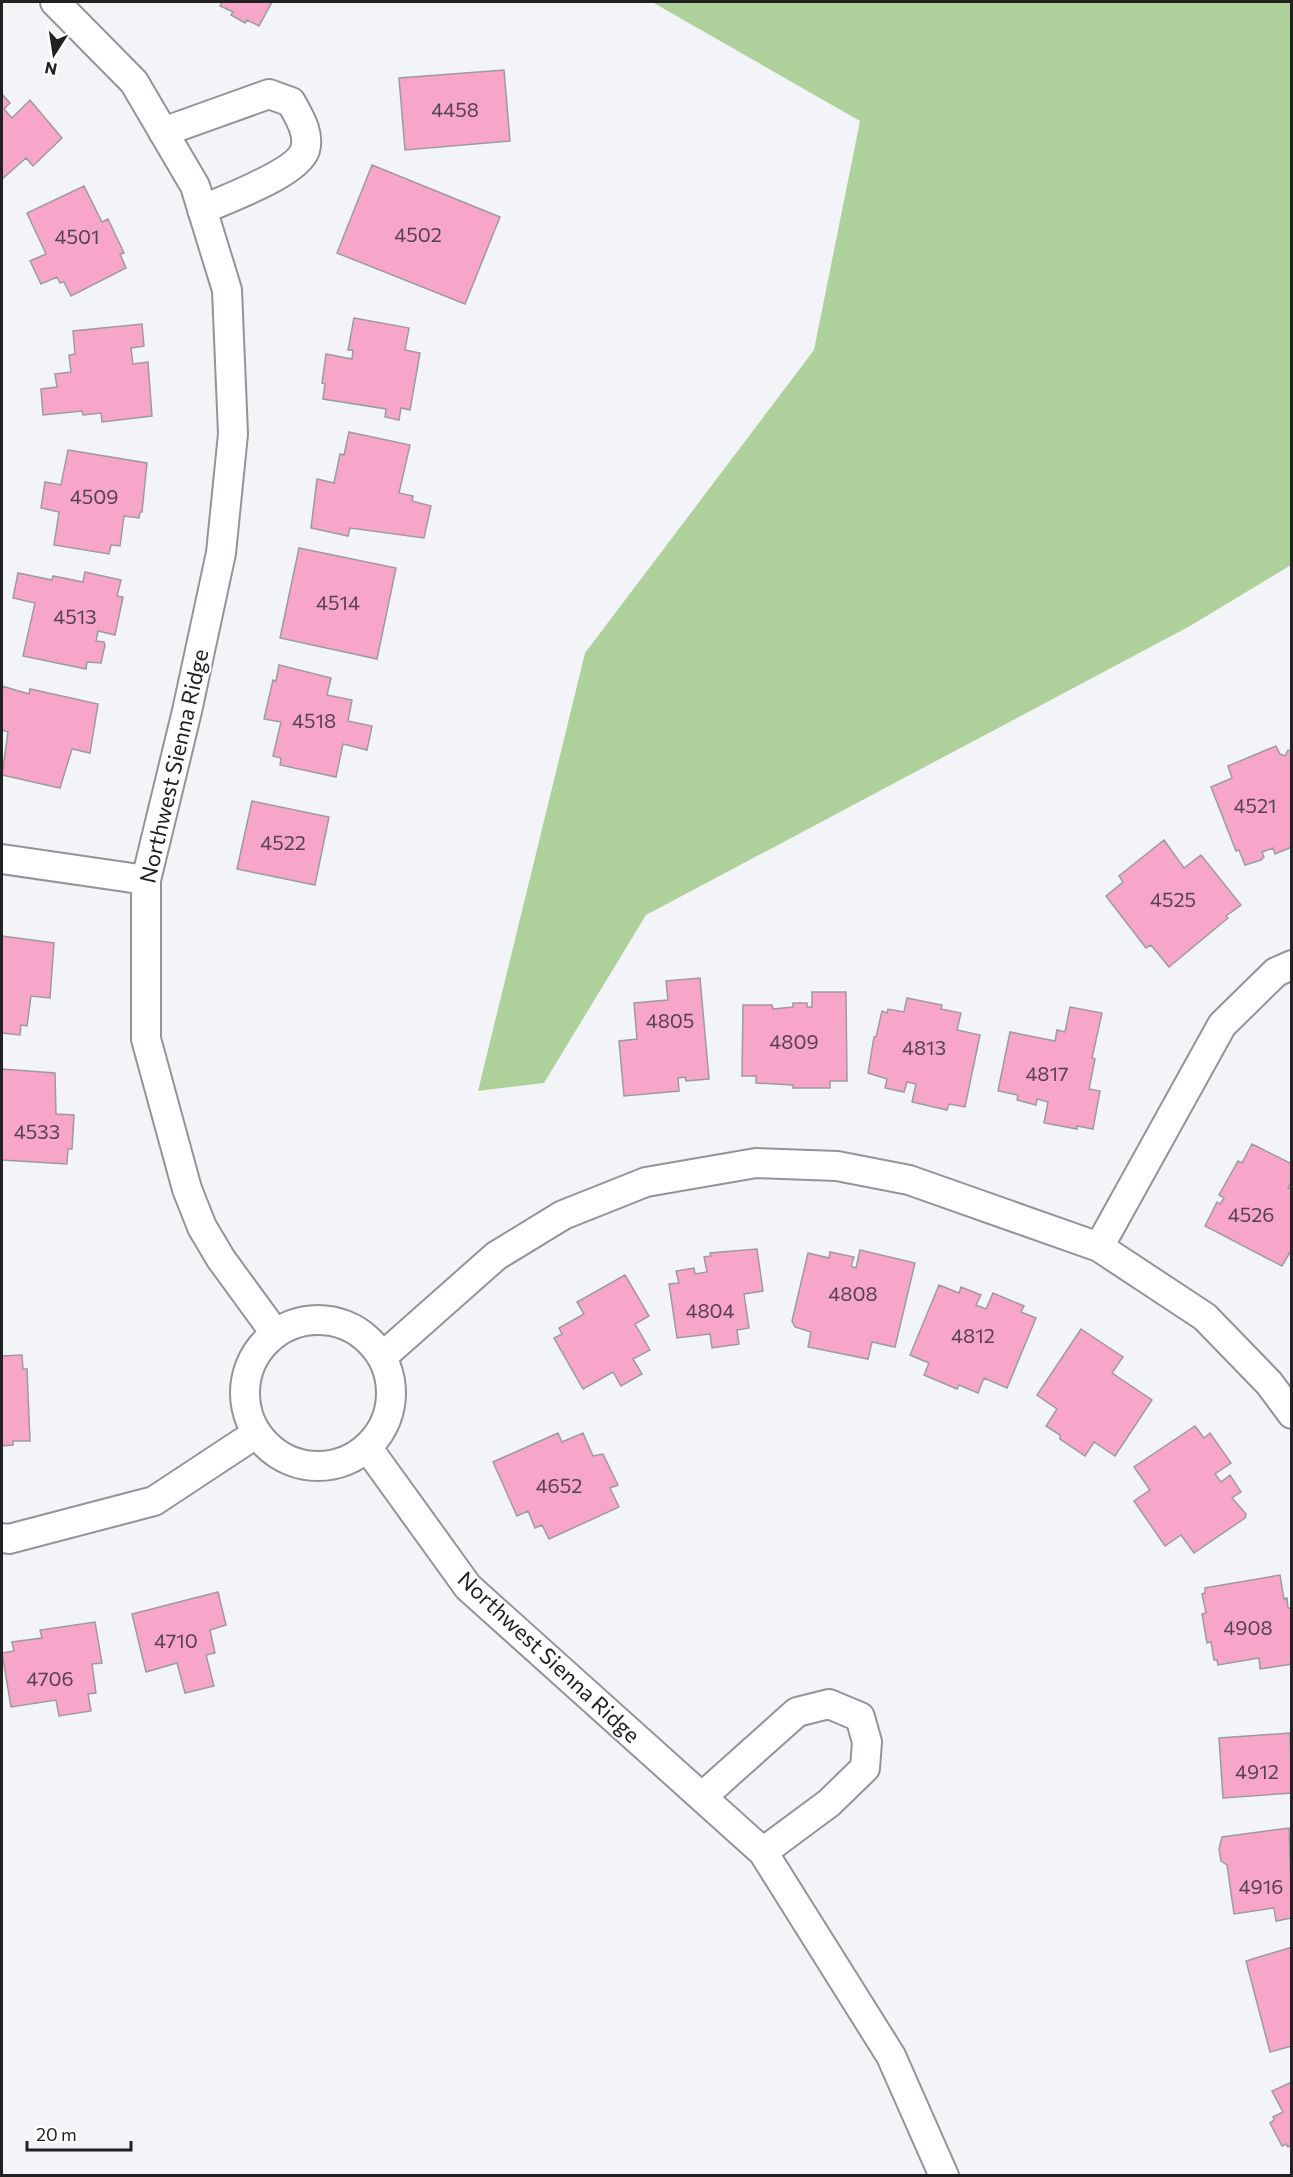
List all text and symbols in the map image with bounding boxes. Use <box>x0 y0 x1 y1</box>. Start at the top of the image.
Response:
north arrow <box>24 24 84 84</box>
text: N <box>43 59 59 80</box>
house number: 4458 <box>431 97 479 121</box>
house number: 4502 <box>394 222 442 246</box>
house number: 4501 <box>54 224 100 248</box>
house number: 4509 <box>70 484 118 508</box>
house number: 4514 <box>316 590 360 614</box>
house number: 4513 <box>53 604 97 628</box>
street label: Northwest Sienna Ridge <box>133 646 214 886</box>
house number: 4518 <box>292 708 336 732</box>
house number: 4521 <box>1233 793 1277 817</box>
house number: 4522 <box>260 830 306 854</box>
house number: 4525 <box>1150 887 1196 911</box>
house number: 4805 <box>646 1008 694 1032</box>
house number: 4809 <box>769 1029 819 1053</box>
house number: 4813 <box>902 1035 946 1059</box>
house number: 4817 <box>1025 1061 1069 1085</box>
house number: 4533 <box>14 1119 60 1143</box>
house number: 4526 <box>1228 1202 1274 1226</box>
house number: 4808 <box>828 1281 878 1305</box>
house number: 4804 <box>685 1298 735 1322</box>
house number: 4812 <box>951 1323 995 1347</box>
house number: 4652 <box>536 1473 582 1497</box>
street label: Northwest Sienna Ridge <box>453 1565 646 1748</box>
house number: 4908 <box>1223 1615 1273 1639</box>
house number: 4710 <box>154 1628 198 1652</box>
house number: 4706 <box>26 1666 74 1690</box>
house number: 4912 <box>1235 1759 1279 1783</box>
house number: 4916 <box>1239 1874 1283 1898</box>
scale bar <box>27 2114 130 2152</box>
text: 20 m <box>36 2123 77 2145</box>

